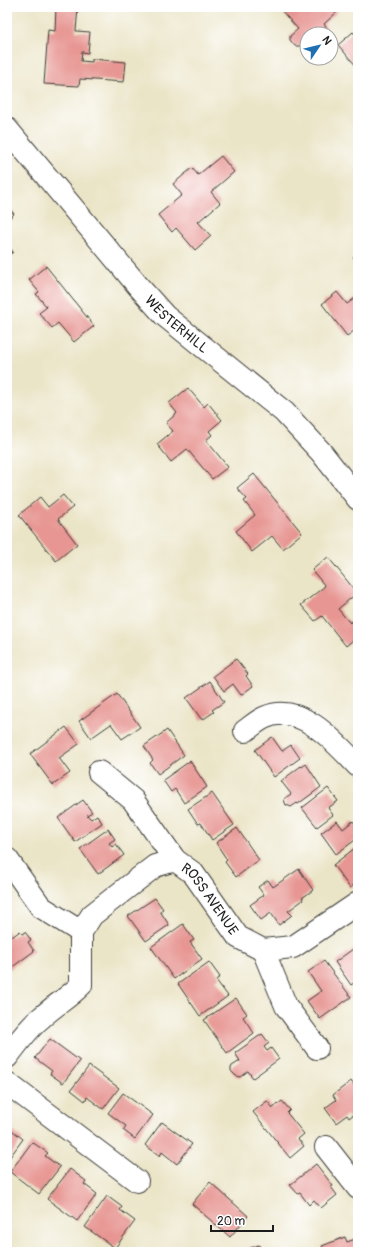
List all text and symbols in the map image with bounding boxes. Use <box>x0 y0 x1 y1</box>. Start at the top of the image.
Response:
north arrow <box>299 26 339 66</box>
text: N <box>319 34 335 48</box>
street label: WESTERHILL <box>141 292 212 357</box>
street label: ROSS AVENUE <box>178 860 242 938</box>
scale bar <box>211 1207 273 1233</box>
text: 20 m <box>217 1214 246 1229</box>

